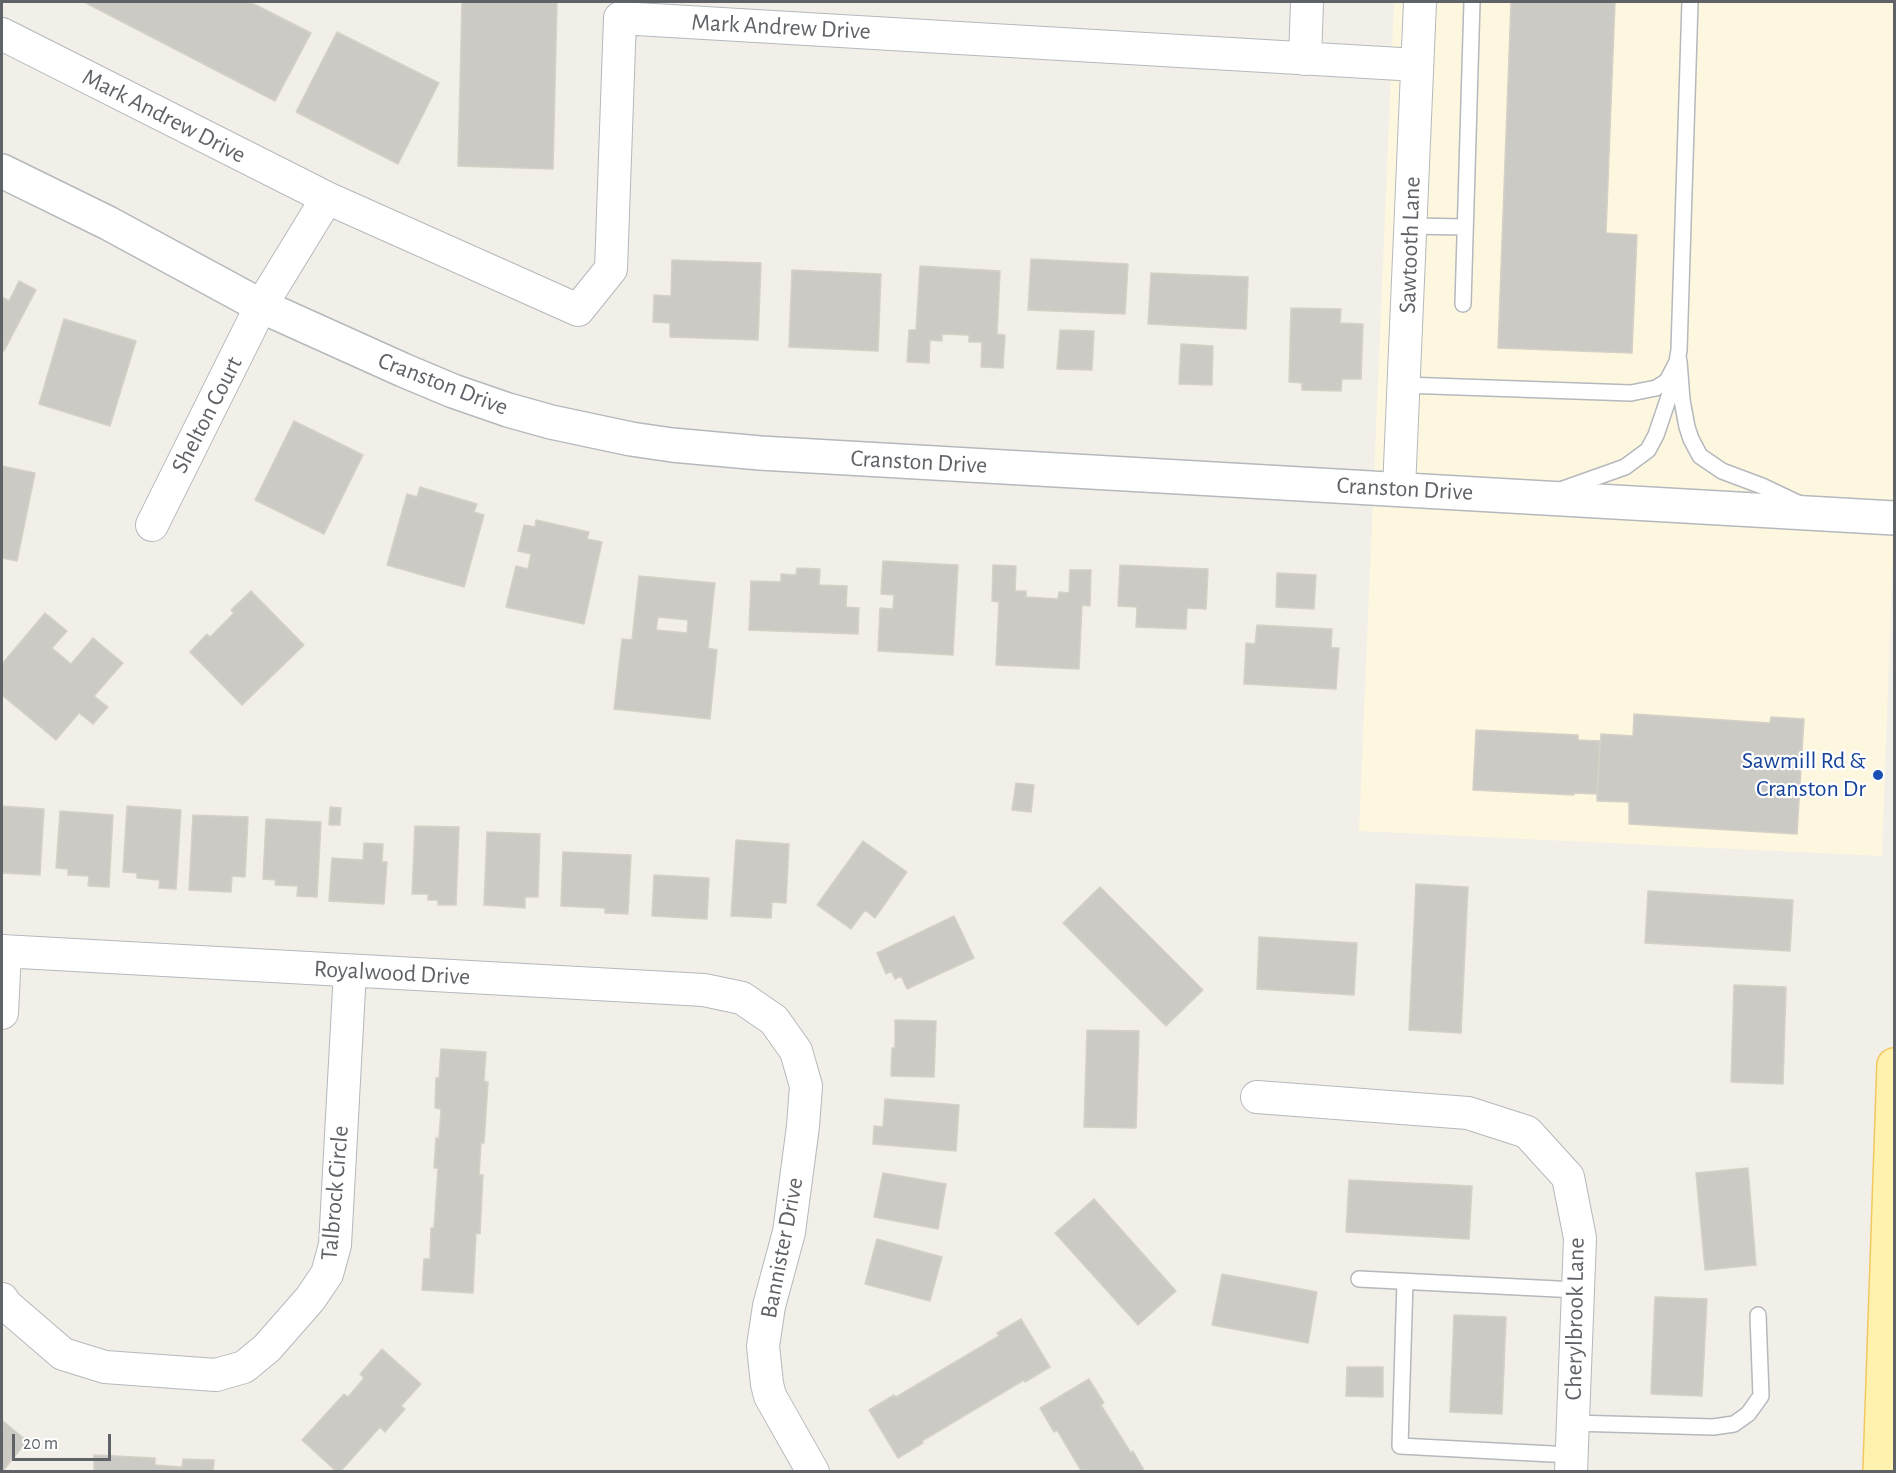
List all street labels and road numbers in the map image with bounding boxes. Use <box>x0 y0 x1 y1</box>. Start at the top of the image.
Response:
street label: Mark Andrew Drive <box>691 8 871 46</box>
street label: Mark Andrew Drive <box>77 62 251 170</box>
street label: Sawtooth Lane <box>1393 176 1427 314</box>
street label: Cranston Drive <box>374 346 512 422</box>
street label: Shelton Court <box>165 352 249 478</box>
street label: Cranston Drive <box>850 444 988 480</box>
street label: Cranston Drive <box>1336 471 1474 507</box>
street label: Royalwood Drive <box>313 955 471 991</box>
street label: Talbrock Circle <box>315 1124 355 1262</box>
street label: Bannister Drive <box>754 1175 810 1321</box>
street label: Cherylbrook Lane <box>1559 1237 1591 1401</box>

